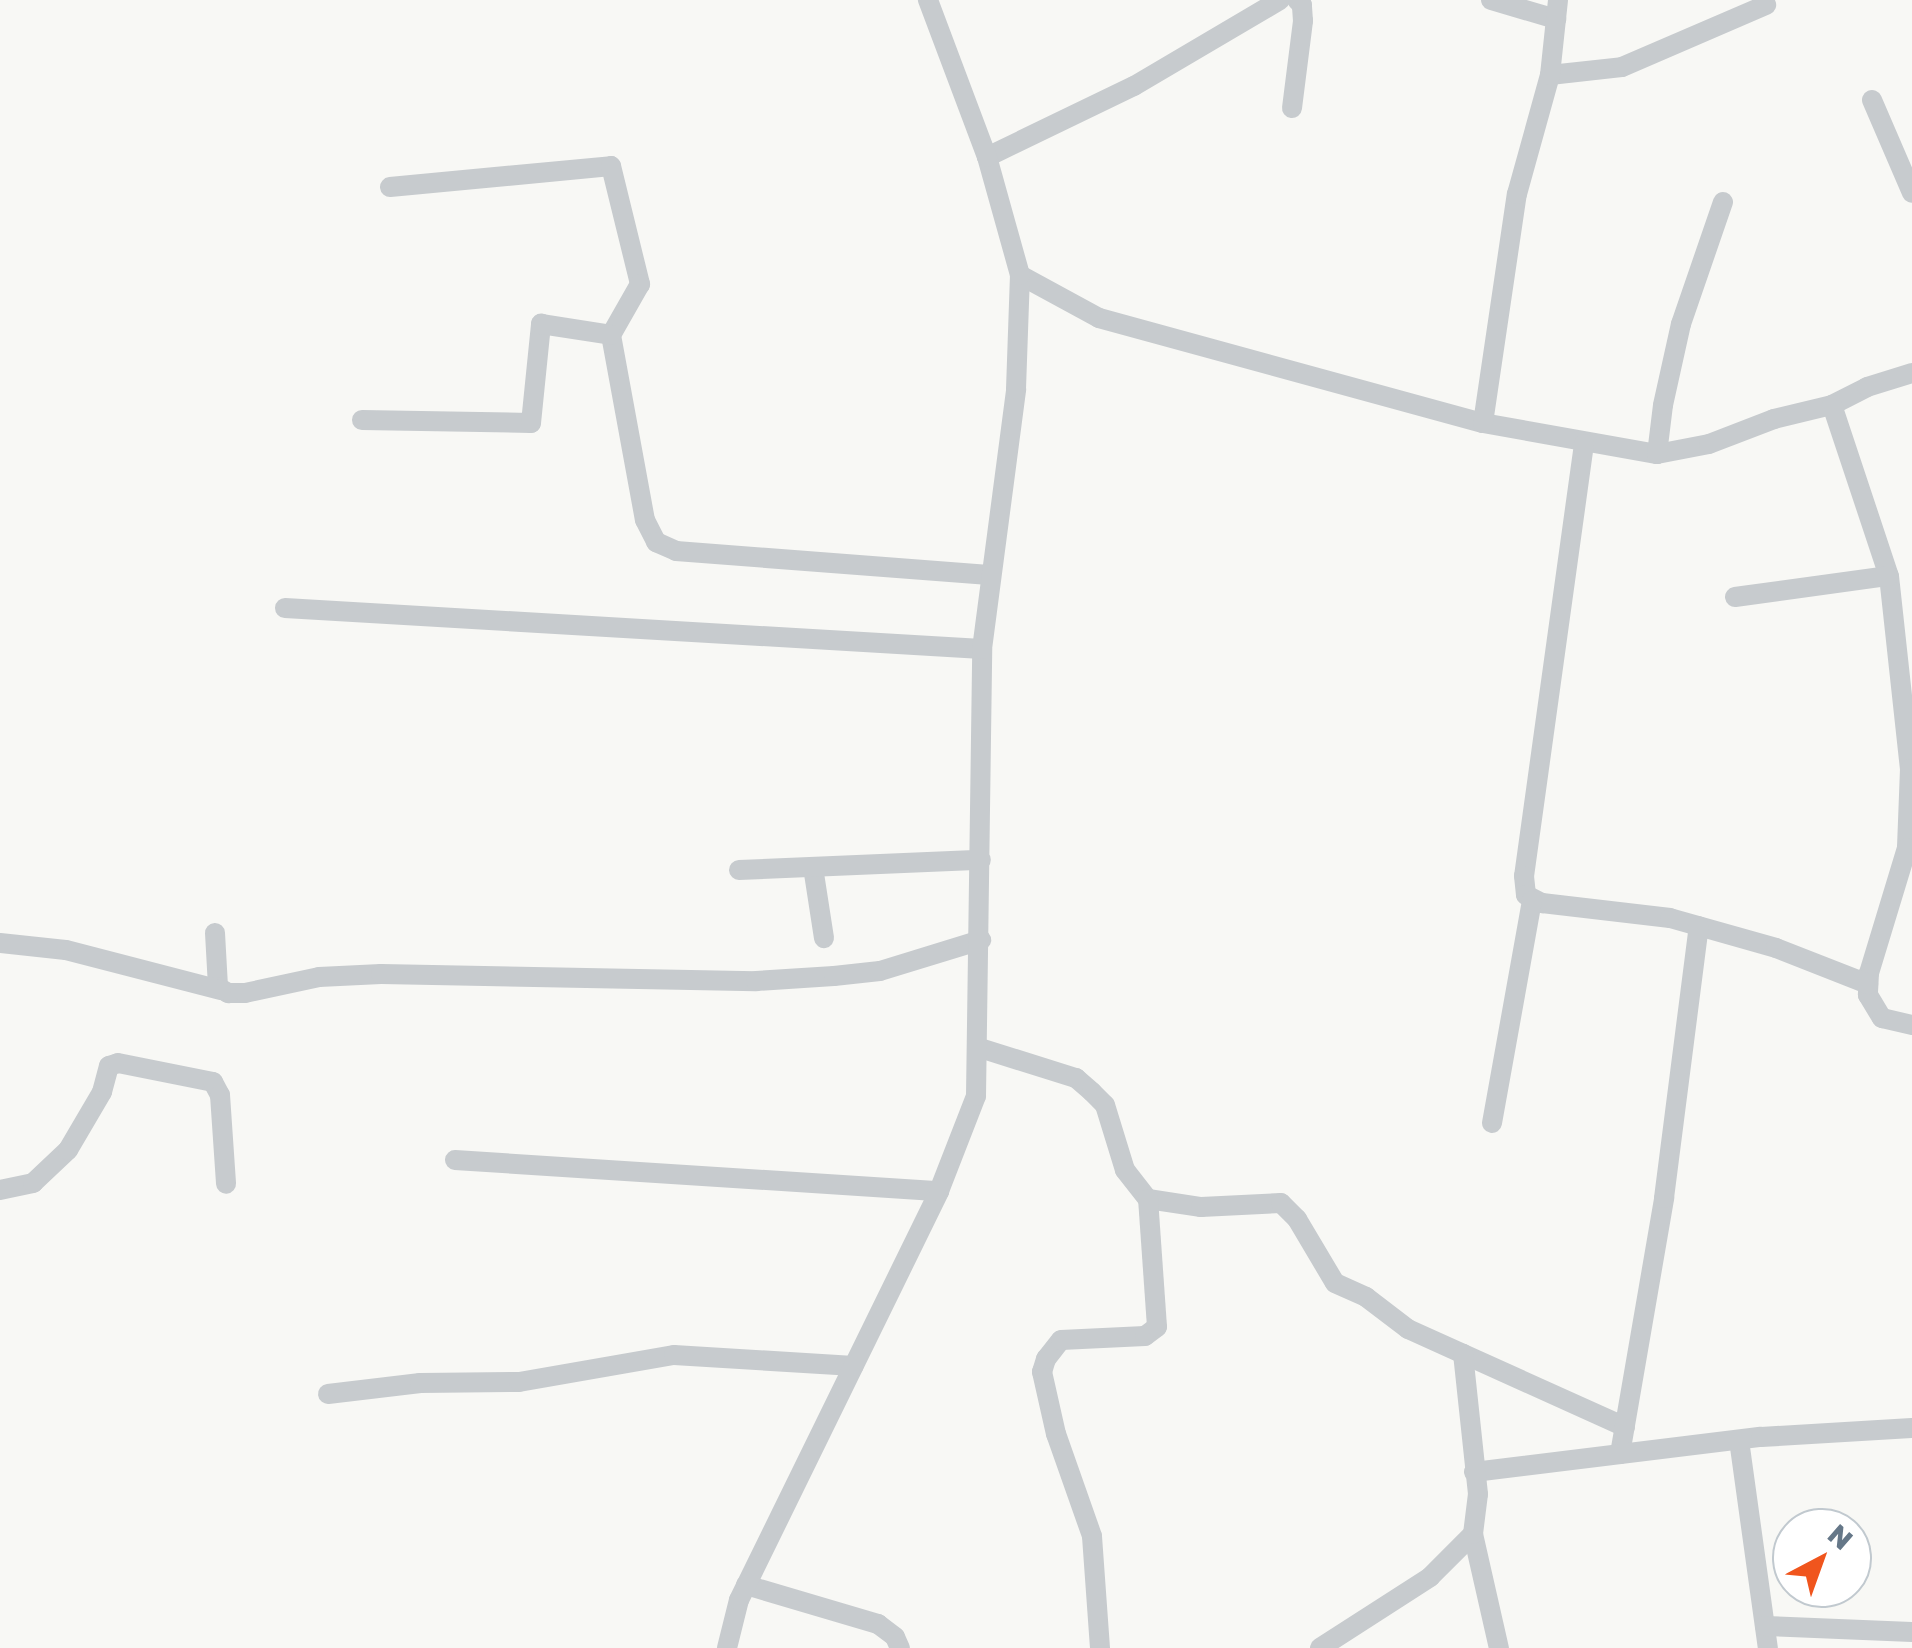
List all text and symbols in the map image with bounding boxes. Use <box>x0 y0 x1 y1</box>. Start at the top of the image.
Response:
north arrow <box>1772 1508 1872 1608</box>
text: N <box>1822 1517 1860 1556</box>

